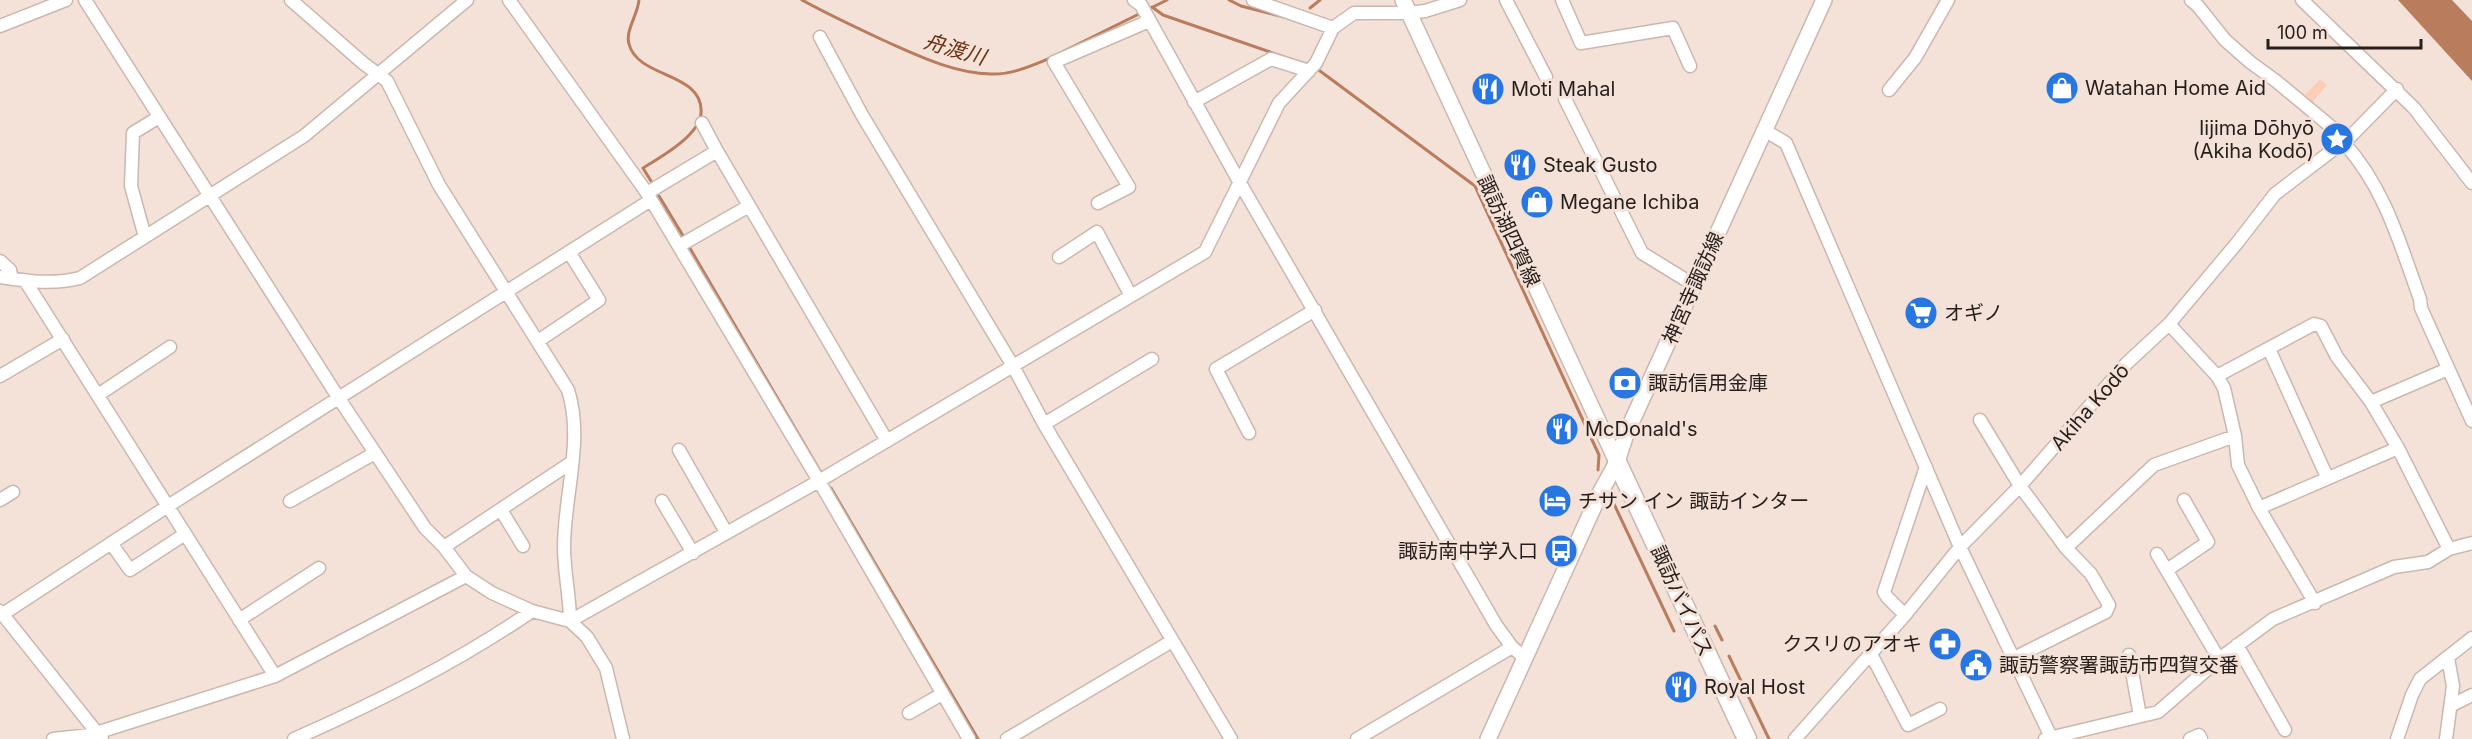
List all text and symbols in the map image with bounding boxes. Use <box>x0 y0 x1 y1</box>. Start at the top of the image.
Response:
scale bar <box>2268 12 2421 50</box>
text: 100 m <box>2277 22 2328 43</box>
water label: 舟渡川 <box>921 28 991 70</box>
shop icon: Watahan Home Aid <box>2044 70 2080 106</box>
restaurant icon: Moti Mahal <box>1470 71 1506 107</box>
place label: Watahan Home Aid <box>2085 76 2266 100</box>
place label: Moti Mahal <box>1511 77 1615 101</box>
place label: Iijima Dōhyō (Akiha Kodō) <box>2192 116 2314 163</box>
place icon: Iijima Dōhyō (Akiha Kodō) <box>2319 121 2355 157</box>
restaurant icon: Steak Gusto <box>1502 147 1538 183</box>
place label: Steak Gusto <box>1543 153 1658 177</box>
street label: 諏訪湖四賀線 <box>1473 172 1545 290</box>
shop icon: Megane Ichiba <box>1519 184 1555 220</box>
place label: Megane Ichiba <box>1560 190 1699 214</box>
street label: 神宮寺諏訪線 <box>1658 228 1728 348</box>
supermarket icon: オギノ <box>1903 295 1939 331</box>
place label: オギノ <box>1944 301 2003 325</box>
street label: Akiha Kodō <box>2046 359 2134 455</box>
bank icon: 諏訪信用金庫 <box>1607 365 1643 401</box>
place label: 諏訪信用金庫 <box>1648 371 1768 395</box>
restaurant icon: McDonald's <box>1544 411 1580 447</box>
place label: McDonald's <box>1585 417 1698 441</box>
hotel icon: チサン イン 諏訪インター <box>1537 483 1573 519</box>
place label: チサン イン 諏訪インター <box>1578 489 1809 513</box>
bus stop icon: 諏訪南中学入口 <box>1543 533 1579 569</box>
place label: 諏訪南中学入口 <box>1398 539 1538 563</box>
street label: 諏訪バイパス <box>1646 542 1718 660</box>
pharmacy icon: クスリのアオキ <box>1927 626 1963 662</box>
place label: クスリのアオキ <box>1783 632 1922 656</box>
public building icon: 諏訪警察署諏訪市四賀交番 <box>1958 647 1994 683</box>
place label: 諏訪警察署諏訪市四賀交番 <box>1999 653 2239 677</box>
restaurant icon: Royal Host <box>1663 669 1699 705</box>
place label: Royal Host <box>1704 675 1805 699</box>

